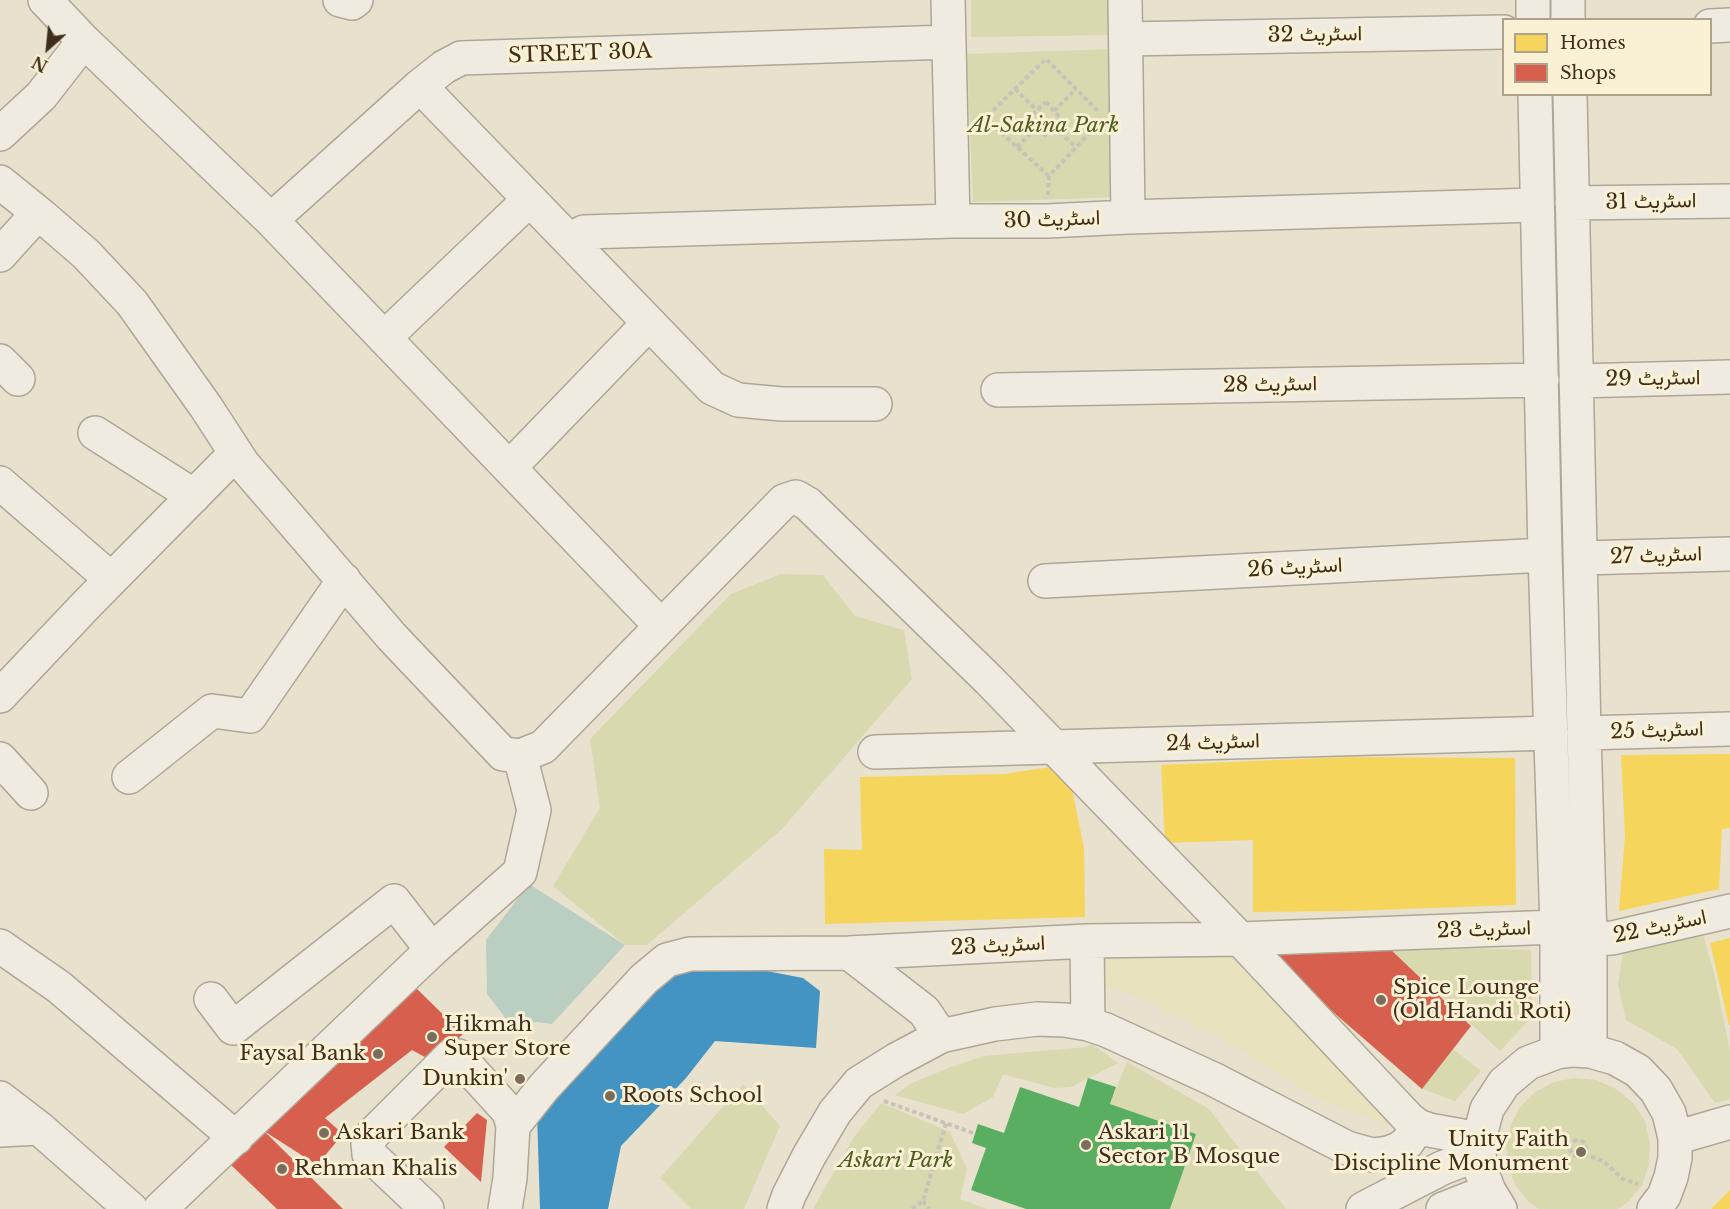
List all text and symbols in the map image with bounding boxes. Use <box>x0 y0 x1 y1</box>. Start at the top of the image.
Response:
north arrow <box>18 18 78 78</box>
legend <box>1502 18 1712 96</box>
street label: اسٹریٹ 32 <box>1267 22 1363 48</box>
text: Homes <box>1560 32 1626 54</box>
street label: STREET 30A <box>508 39 652 69</box>
text: N <box>29 52 51 76</box>
text: Shops <box>1560 62 1616 84</box>
park label: Al-Sakina Park <box>969 113 1119 139</box>
street label: اسٹریٹ 31 <box>1605 189 1697 215</box>
street label: اسٹریٹ 30 <box>1003 206 1101 234</box>
street label: اسٹریٹ 29 <box>1605 366 1701 392</box>
street label: اسٹریٹ 28 <box>1223 372 1317 398</box>
street label: اسٹریٹ 27 <box>1609 542 1703 570</box>
street label: اسٹریٹ 26 <box>1247 553 1343 583</box>
street label: اسٹریٹ 25 <box>1610 717 1704 745</box>
street label: اسٹریٹ 24 <box>1166 729 1260 757</box>
street label: اسٹریٹ 22 <box>1611 905 1709 949</box>
street label: اسٹریٹ 23 <box>1436 916 1532 944</box>
street label: اسٹریٹ 23 <box>950 931 1046 961</box>
place label: Spice Lounge (Old Handi Roti) <box>1393 975 1571 1025</box>
marker: Spice Lounge (Old Handi Roti) <box>1374 993 1388 1007</box>
place label: Hikmah Super Store <box>444 1012 571 1062</box>
marker: Hikmah Super Store <box>425 1030 439 1044</box>
place label: Faysal Bank <box>239 1041 366 1067</box>
marker: Faysal Bank <box>371 1047 385 1061</box>
place label: Dunkin' <box>422 1066 508 1092</box>
marker: Dunkin' <box>513 1072 527 1086</box>
place label: Roots School <box>622 1083 763 1109</box>
marker: Roots School <box>603 1089 617 1103</box>
place label: Askari Bank <box>336 1120 465 1146</box>
place label: Askari 11 Sector B Mosque <box>1098 1120 1280 1170</box>
marker: Askari Bank <box>317 1126 331 1140</box>
place label: Unity Faith Discipline Monument <box>1333 1127 1569 1177</box>
marker: Askari 11 Sector B Mosque <box>1079 1138 1093 1152</box>
marker: Unity Faith Discipline Monument <box>1574 1145 1588 1159</box>
park label: Askari Park <box>839 1148 953 1174</box>
place label: Rehman Khalis <box>294 1156 458 1182</box>
marker: Rehman Khalis <box>275 1162 289 1176</box>

